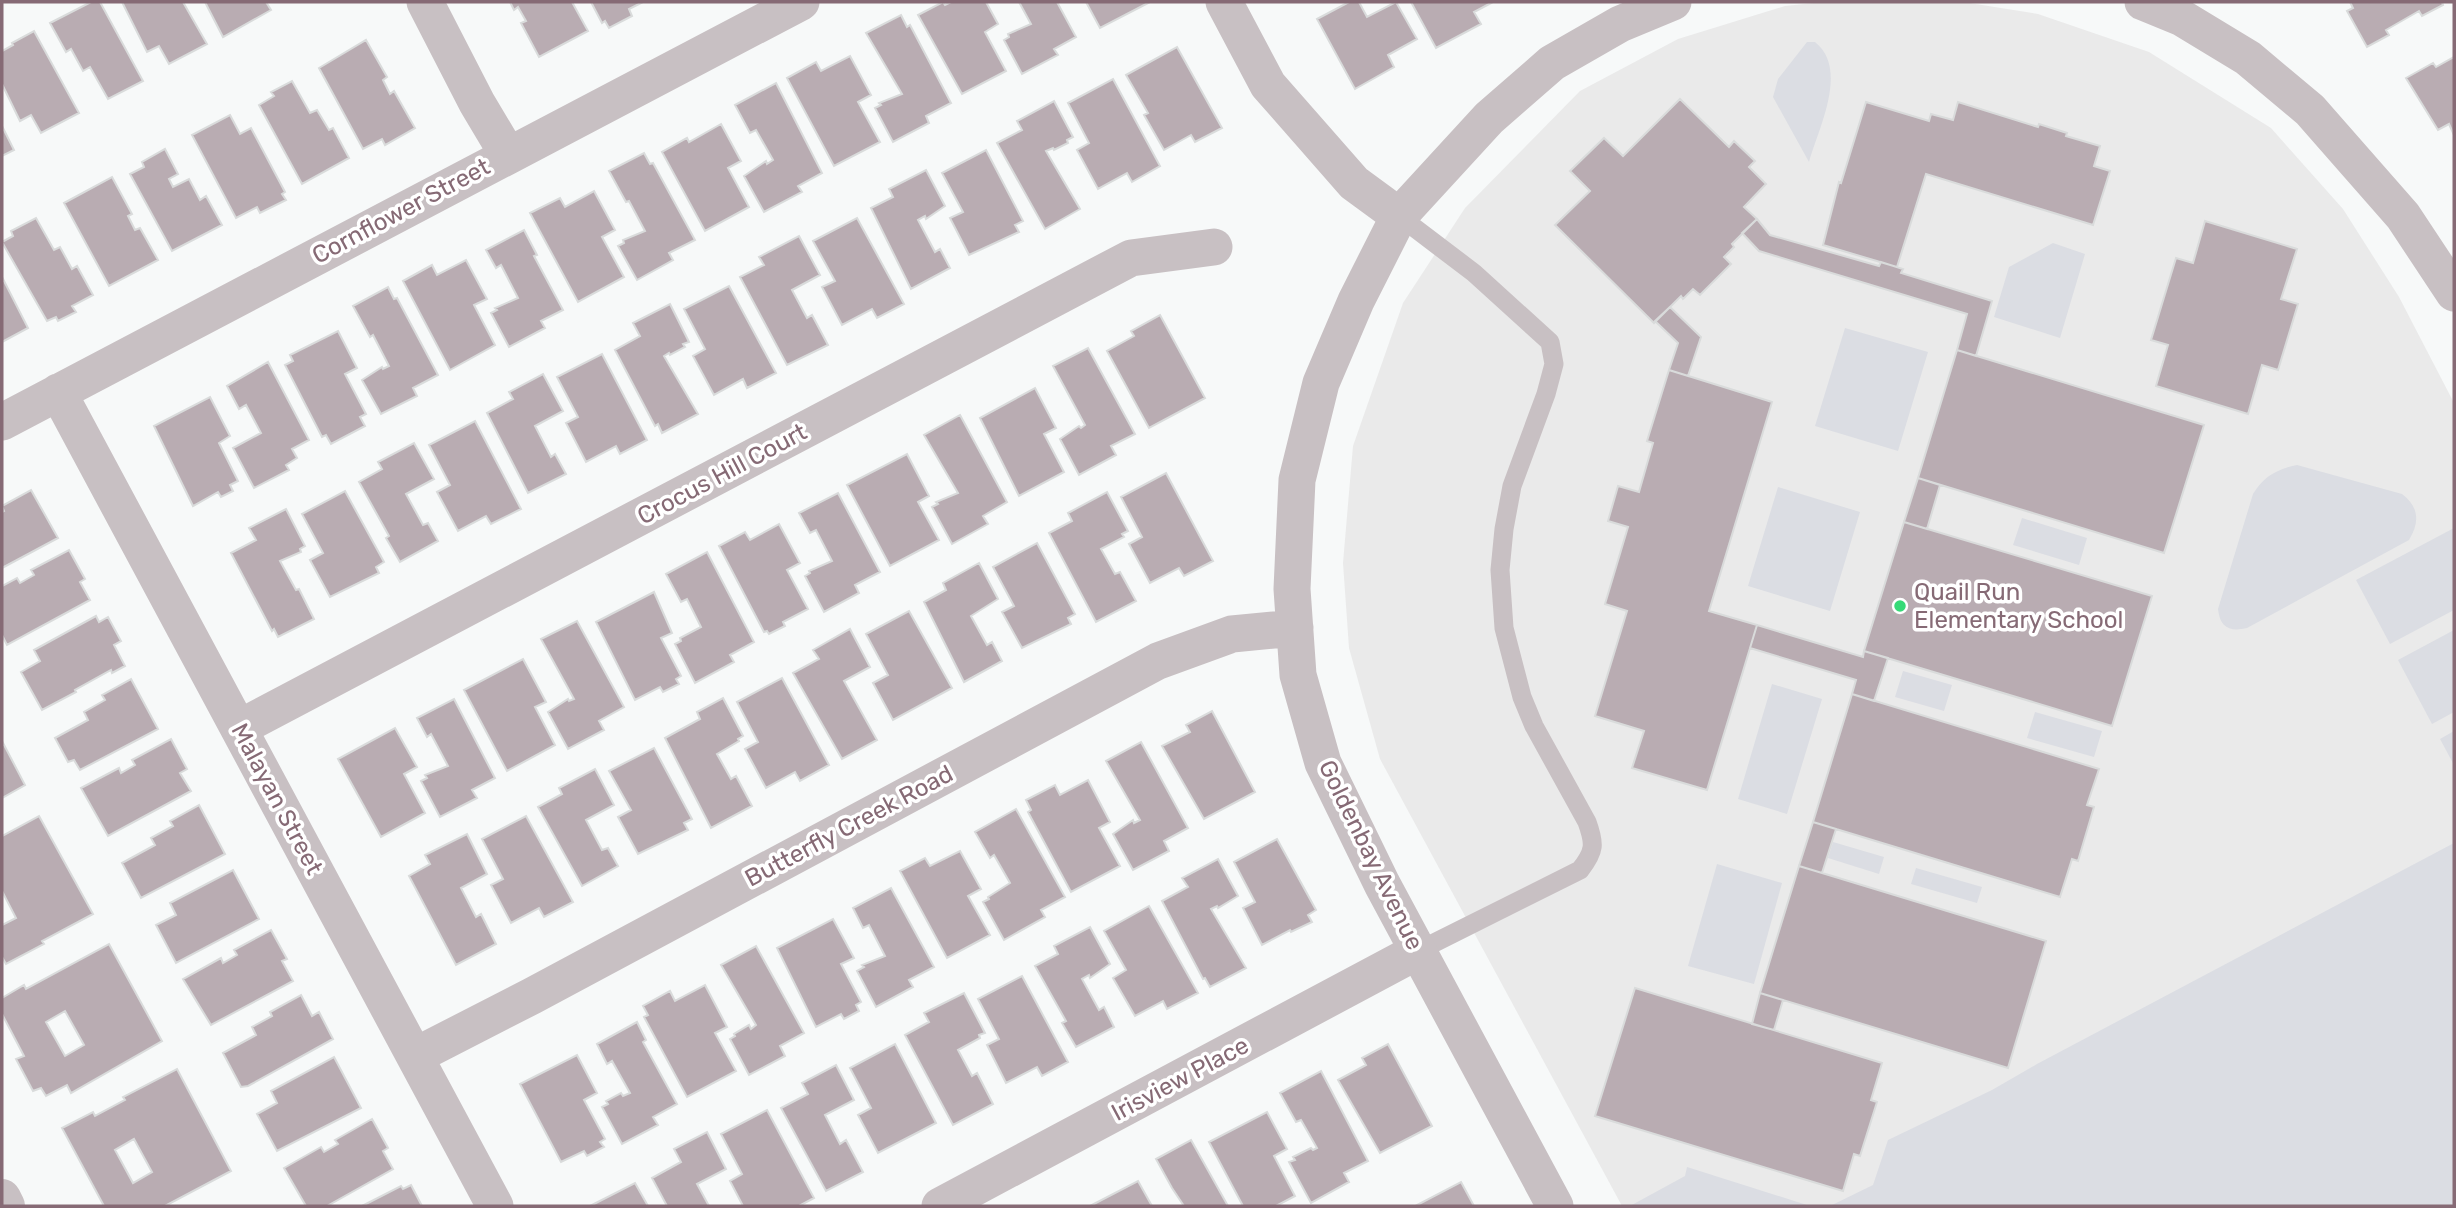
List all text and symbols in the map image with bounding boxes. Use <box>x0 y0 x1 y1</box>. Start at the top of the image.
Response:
street label: Cornflower Street <box>307 152 495 270</box>
street label: Crocus Hill Court <box>633 418 811 530</box>
place label: Quail Run Elementary School <box>1914 578 2123 634</box>
marker: Quail Run Elementary School <box>1892 598 1908 614</box>
street label: Malayan Street <box>225 719 329 879</box>
street label: Goldenbay Avenue <box>1313 756 1429 954</box>
street label: Butterfly Creek Road <box>740 759 958 893</box>
street label: Irisview Place <box>1107 1031 1253 1127</box>

